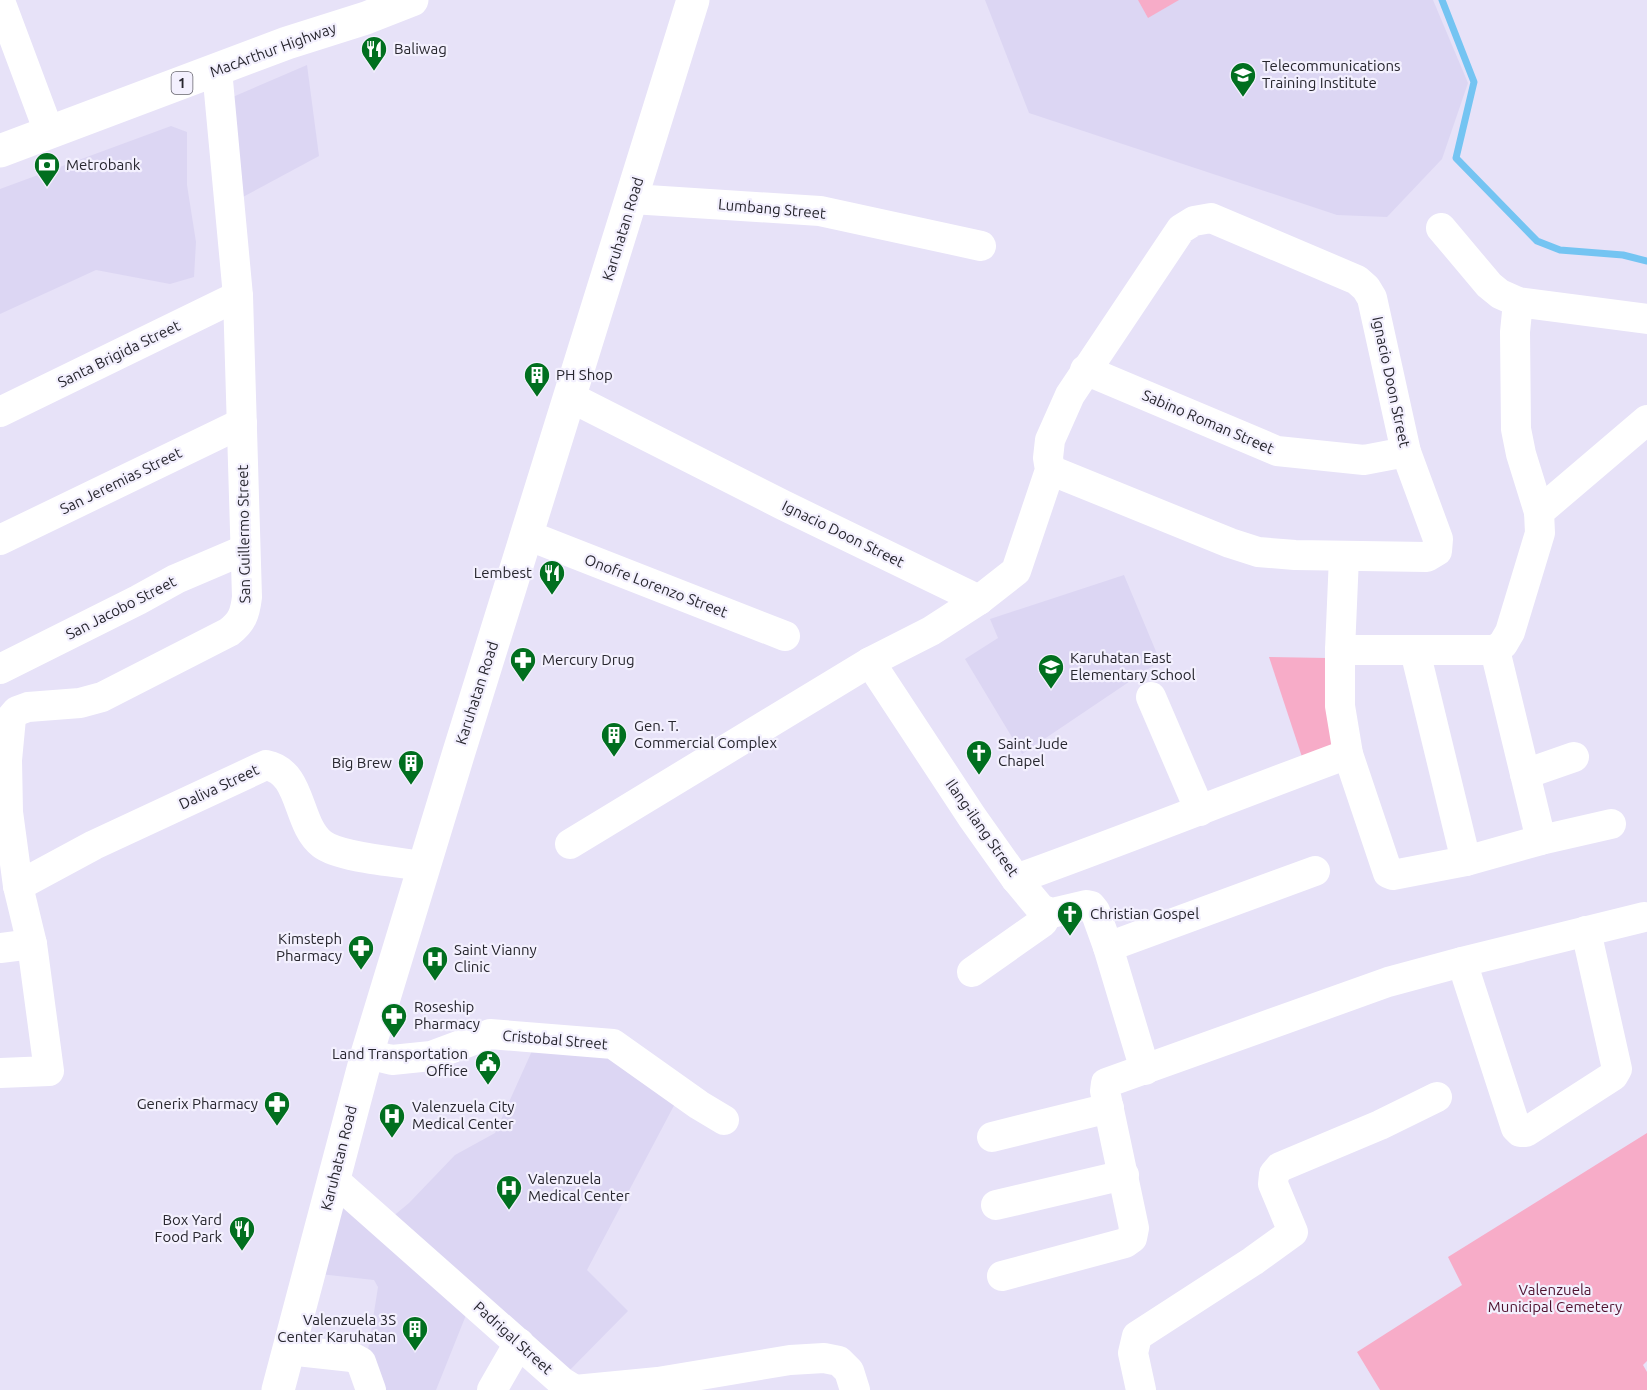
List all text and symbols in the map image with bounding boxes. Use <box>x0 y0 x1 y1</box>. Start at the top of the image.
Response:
street label: MacArthur Highway <box>207 19 338 80</box>
restaurant icon: Baliwag <box>359 34 389 72</box>
place label: Baliwag <box>394 40 447 57</box>
place label: Telecommunications Training Institute <box>1262 57 1401 91</box>
school or university icon: Telecommunications Training Institute <box>1228 60 1258 98</box>
road number: 1 <box>172 72 192 94</box>
bank icon: Metrobank <box>32 150 62 188</box>
place label: Metrobank <box>66 156 141 173</box>
street label: Karuhatan Road <box>599 175 646 283</box>
street label: Lumbang Street <box>717 195 827 222</box>
street label: Ignacio Doon Street <box>1369 315 1414 449</box>
street label: Santa Brigida Street <box>55 316 183 391</box>
building icon: PH Shop <box>522 360 552 398</box>
place label: PH Shop <box>556 366 613 383</box>
street label: Sabino Roman Street <box>1140 386 1277 457</box>
street label: San Jeremias Street <box>57 444 185 517</box>
street label: San Guillermo Street <box>234 464 253 603</box>
street label: Ignacio Doon Street <box>779 497 907 571</box>
street label: Onofre Lorenzo Street <box>582 550 730 621</box>
restaurant icon: Lembest <box>537 558 567 596</box>
place label: Lembest <box>474 564 532 581</box>
street label: San Jacobo Street <box>63 572 179 643</box>
street label: Karuhatan Road <box>452 639 501 747</box>
pharmacy icon: Mercury Drug <box>508 645 538 683</box>
place label: Karuhatan East Elementary School <box>1070 649 1196 683</box>
place label: Mercury Drug <box>542 651 635 668</box>
school or university icon: Karuhatan East Elementary School <box>1036 652 1066 690</box>
place label: Gen. T. Commercial Complex <box>634 717 777 751</box>
building icon: Gen. T. Commercial Complex <box>599 720 629 758</box>
place label: Saint Jude Chapel <box>998 735 1068 769</box>
church icon: Saint Jude Chapel <box>964 738 994 776</box>
building icon: Big Brew <box>396 748 426 786</box>
place label: Big Brew <box>332 754 392 771</box>
street label: Daliva Street <box>176 761 262 812</box>
street label: Ilang-ilang Street <box>943 776 1022 880</box>
church icon: Christian Gospel <box>1055 899 1085 937</box>
place label: Christian Gospel <box>1090 905 1199 922</box>
place label: Kimsteph Pharmacy <box>276 930 342 964</box>
pharmacy icon: Kimsteph Pharmacy <box>346 933 376 971</box>
place label: Saint Vianny Clinic <box>454 941 537 975</box>
hospital icon: Saint Vianny Clinic <box>420 944 450 982</box>
place label: Roseship Pharmacy <box>414 998 480 1032</box>
pharmacy icon: Roseship Pharmacy <box>379 1001 409 1039</box>
street label: Cristobal Street <box>502 1026 608 1053</box>
place label: Land Transportation Office <box>332 1045 468 1079</box>
public building icon: Land Transportation Office <box>473 1048 503 1086</box>
pharmacy icon: Generix Pharmacy <box>262 1089 292 1127</box>
place label: Generix Pharmacy <box>137 1095 258 1112</box>
place label: Valenzuela City Medical Center <box>412 1098 515 1132</box>
hospital icon: Valenzuela City Medical Center <box>377 1101 407 1139</box>
street label: Karuhatan Road <box>317 1104 360 1212</box>
place label: Valenzuela Medical Center <box>528 1170 630 1204</box>
hospital icon: Valenzuela Medical Center <box>494 1173 524 1211</box>
place label: Box Yard Food Park <box>155 1211 222 1245</box>
restaurant icon: Box Yard Food Park <box>227 1214 257 1252</box>
park label: Valenzuela Municipal Cemetery <box>1488 1281 1622 1315</box>
street label: Padrigal Street <box>470 1298 556 1378</box>
place label: Valenzuela 3S Center Karuhatan <box>277 1311 396 1345</box>
building icon: Valenzuela 3S Center Karuhatan <box>400 1314 430 1352</box>

